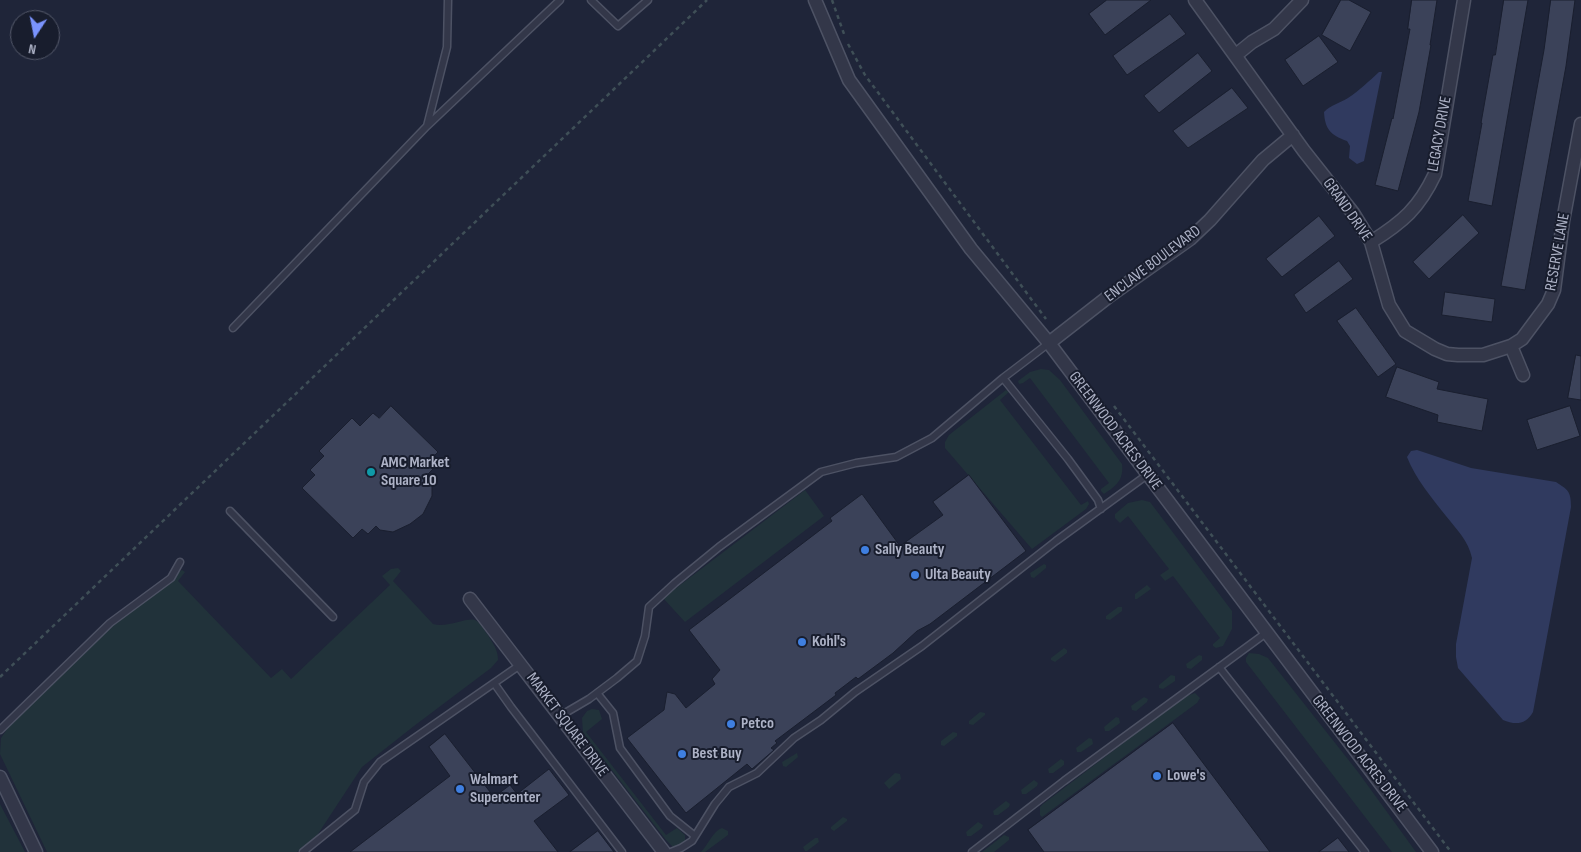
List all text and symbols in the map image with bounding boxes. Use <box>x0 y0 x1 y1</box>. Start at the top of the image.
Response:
north arrow <box>10 10 60 60</box>
text: N <box>27 40 38 58</box>
street label: LEGACY DRIVE <box>1424 95 1456 173</box>
street label: GRAND DRIVE <box>1318 175 1376 245</box>
street label: RESERVE LANE <box>1542 212 1574 292</box>
street label: ENCLAVE BOULEVARD <box>1101 222 1205 306</box>
street label: GREENWOOD ACRES DRIVE <box>1064 368 1166 494</box>
place label: AMC Market Square 10 <box>381 453 450 491</box>
marker: AMC Market Square 10 <box>365 466 377 478</box>
place label: Sally Beauty <box>875 540 944 560</box>
marker: Sally Beauty <box>859 544 871 556</box>
place label: Ulta Beauty <box>925 565 991 585</box>
marker: Ulta Beauty <box>909 569 921 581</box>
place label: Kohl's <box>812 632 846 652</box>
marker: Kohl's <box>796 636 808 648</box>
street label: MARKET SQUARE DRIVE <box>522 669 612 781</box>
street label: GREENWOOD ACRES DRIVE <box>1307 692 1411 816</box>
place label: Petco <box>741 714 774 734</box>
marker: Petco <box>725 718 737 730</box>
place label: Best Buy <box>692 744 742 764</box>
marker: Best Buy <box>676 748 688 760</box>
place label: Lowe's <box>1167 766 1206 786</box>
place label: Walmart Supercenter <box>470 770 540 808</box>
marker: Lowe's <box>1151 770 1163 782</box>
marker: Walmart Supercenter <box>454 783 466 795</box>

